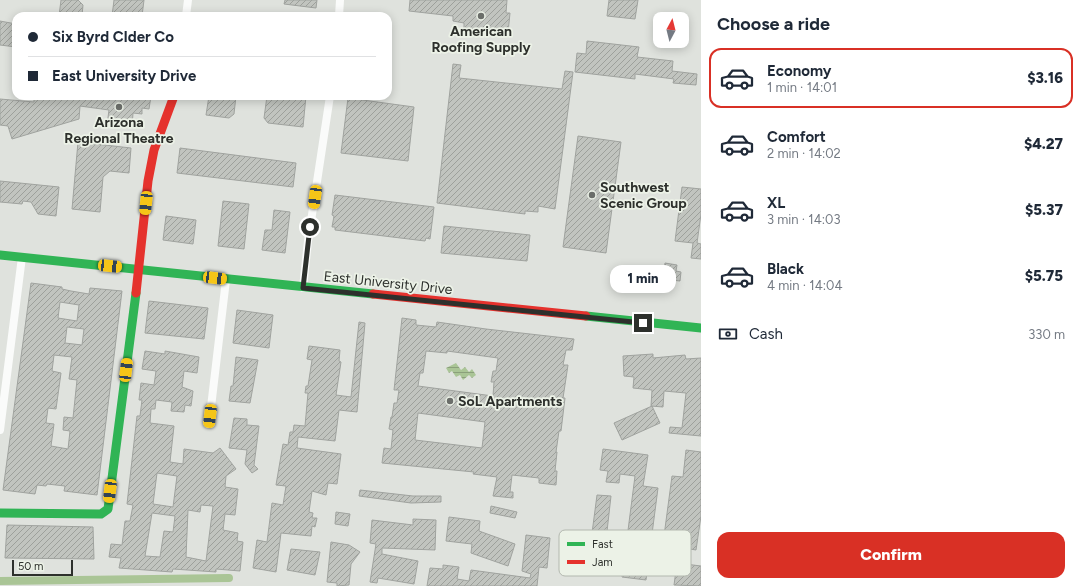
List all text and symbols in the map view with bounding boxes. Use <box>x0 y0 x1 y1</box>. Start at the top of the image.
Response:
marker: American Roofing Supply <box>476 11 486 21</box>
north arrow <box>653 12 689 48</box>
map controls <box>653 12 689 48</box>
text: Choose a ride <box>717 13 830 35</box>
place label: American Roofing Supply <box>432 23 531 56</box>
text: Six Byrd CIder Co <box>52 28 174 46</box>
icon: car <box>719 60 755 96</box>
text: Economy <box>767 62 832 80</box>
text: East University Drive <box>52 67 196 85</box>
text: $3.16 <box>1027 69 1063 87</box>
text: 1 min · 14:01 <box>767 80 837 95</box>
marker: Arizona Regional Theatre <box>114 102 124 112</box>
place label: Arizona Regional Theatre <box>64 114 174 147</box>
icon: car <box>719 126 755 162</box>
text: Comfort <box>767 128 826 146</box>
text: $4.27 <box>1024 135 1063 153</box>
text: 2 min · 14:02 <box>767 146 841 161</box>
place label: Southwest Scenic Group <box>600 179 687 212</box>
car <box>307 184 323 210</box>
car <box>139 190 153 216</box>
marker: Southwest Scenic Group <box>587 190 597 200</box>
icon: car <box>719 192 755 228</box>
text: XL <box>767 194 785 212</box>
text: $5.37 <box>1025 201 1063 219</box>
text: 3 min · 14:03 <box>767 212 840 227</box>
route start <box>301 218 319 236</box>
icon: car <box>719 258 755 294</box>
car <box>97 259 123 273</box>
text: Black <box>767 260 804 278</box>
callout: 1 min <box>610 265 676 293</box>
text: $5.75 <box>1025 267 1063 285</box>
street label: East University Drive <box>323 268 454 298</box>
car <box>202 271 228 285</box>
text: 1 min <box>627 271 659 286</box>
text: 4 min · 14:04 <box>767 278 842 293</box>
route end <box>634 314 652 332</box>
icon: cash <box>717 323 739 345</box>
text: Cash <box>749 325 783 343</box>
text: 330 m <box>1028 327 1065 342</box>
car <box>119 357 133 383</box>
place label: SoL Apartments <box>458 393 563 410</box>
marker: SoL Apartments <box>445 396 455 406</box>
car <box>203 403 217 429</box>
car <box>103 478 117 504</box>
legend <box>559 530 691 576</box>
button: Confirm <box>717 532 1065 578</box>
text: Fast <box>592 538 613 551</box>
text: Jam <box>592 556 613 569</box>
scale bar <box>12 558 73 577</box>
text: 50 m <box>18 560 43 573</box>

